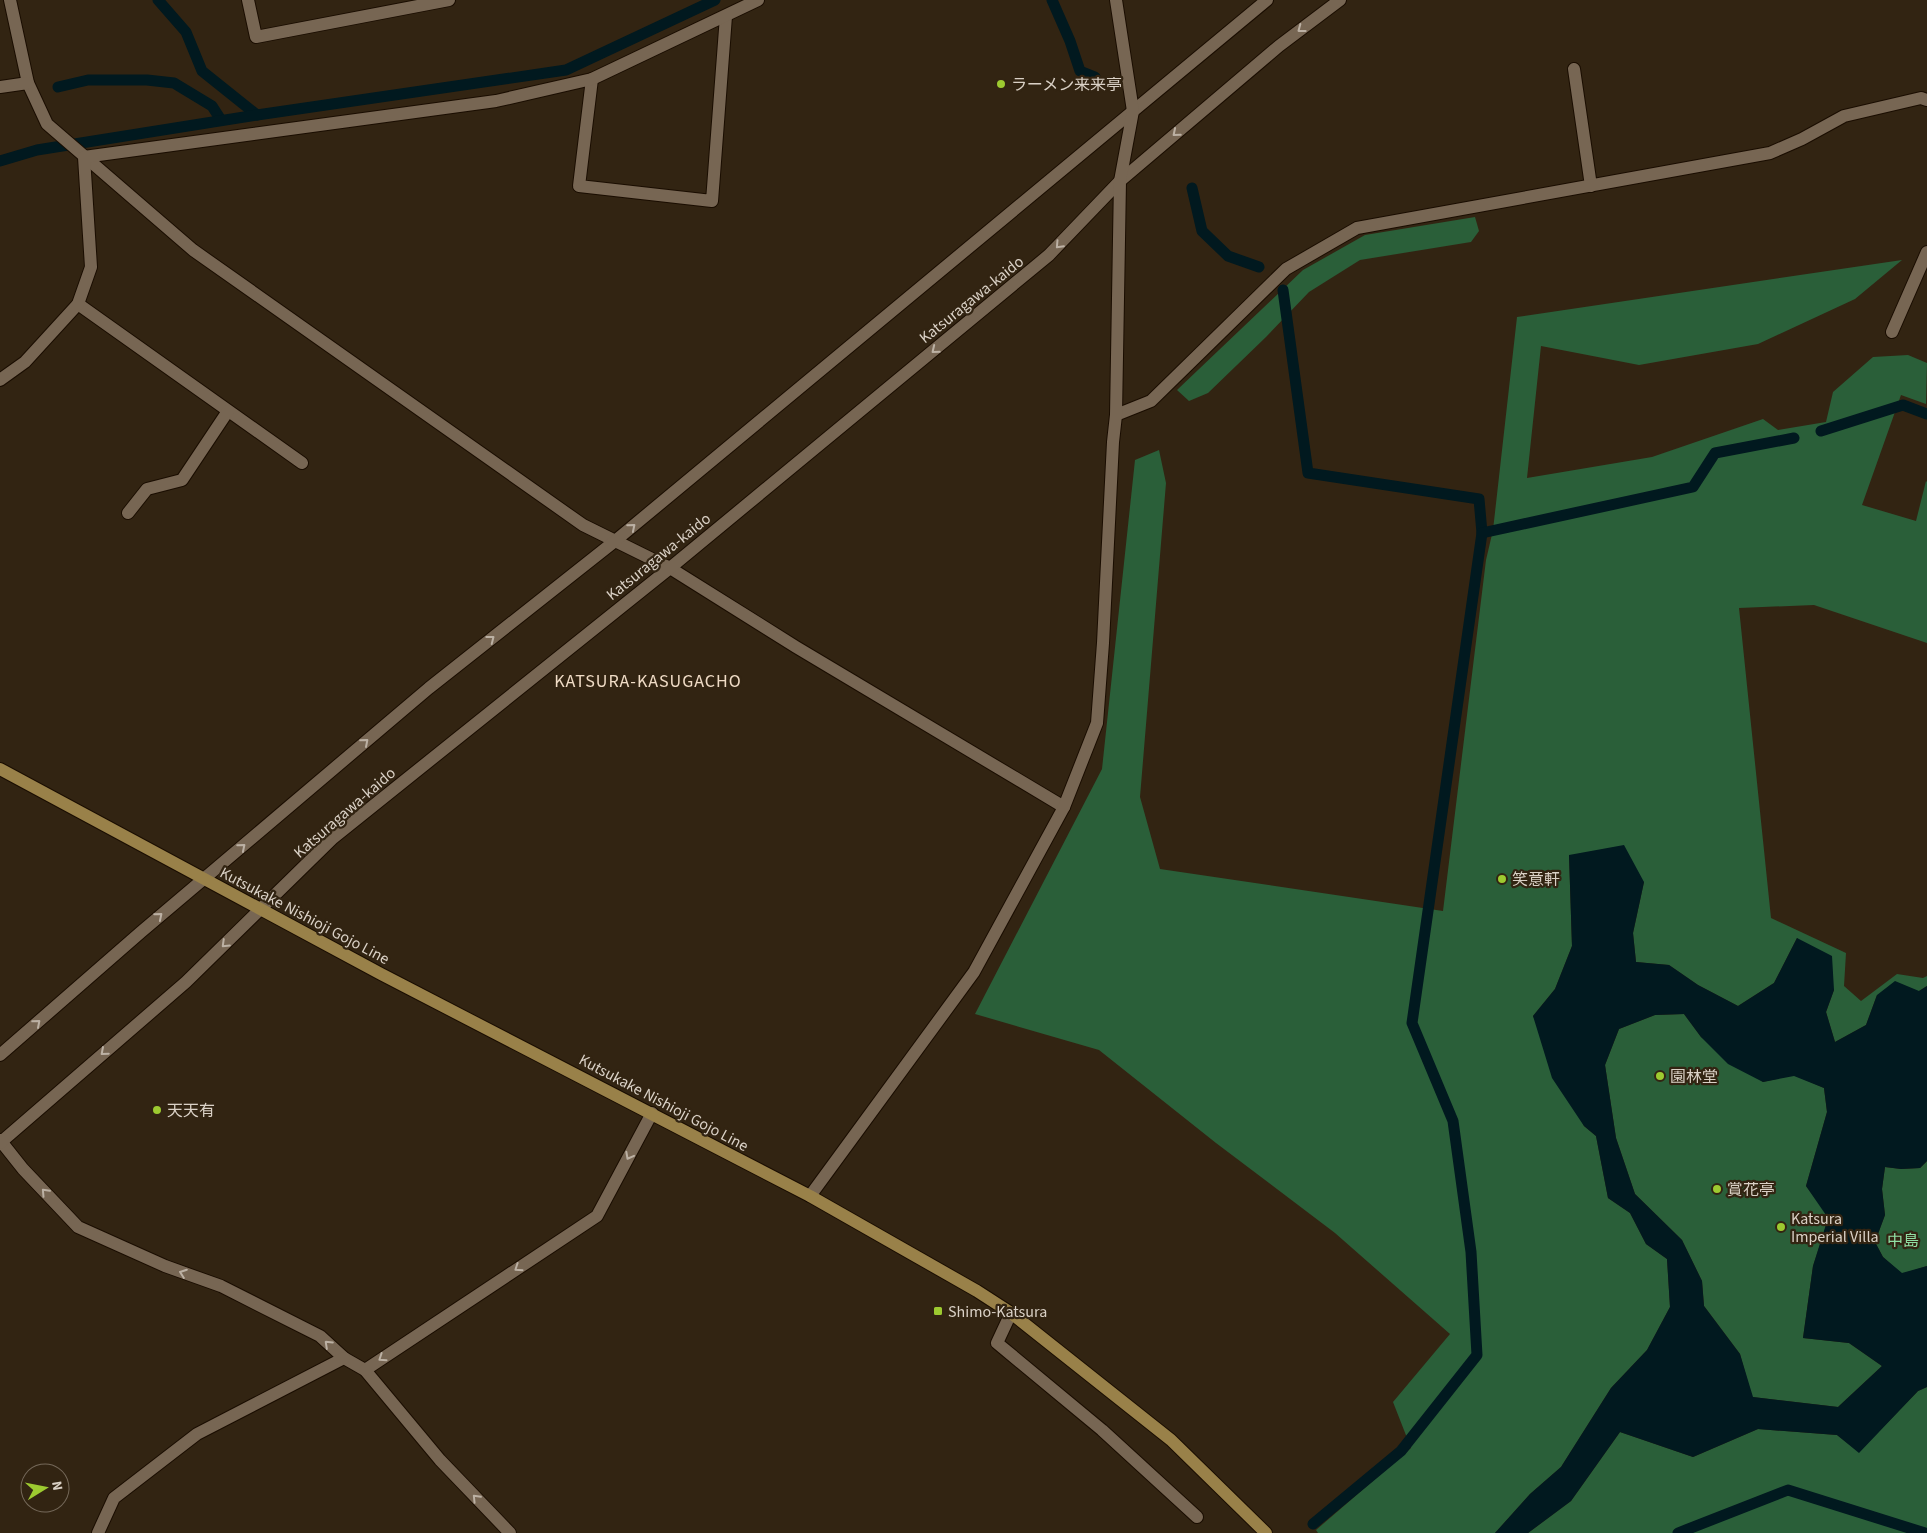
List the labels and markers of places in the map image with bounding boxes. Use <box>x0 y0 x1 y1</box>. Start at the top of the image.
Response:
place label: ラーメン来来亭 <box>1011 74 1122 96</box>
marker: ラーメン来来亭 <box>995 78 1007 90</box>
place label: 笑意軒 <box>1512 869 1560 891</box>
marker: 笑意軒 <box>1496 873 1508 885</box>
place label: 園林堂 <box>1670 1066 1718 1088</box>
marker: 園林堂 <box>1654 1070 1666 1082</box>
place label: 天天有 <box>167 1100 215 1122</box>
marker: 天天有 <box>151 1104 163 1116</box>
place label: 賞花亭 <box>1727 1179 1775 1201</box>
marker: 賞花亭 <box>1711 1183 1723 1195</box>
place label: Katsura Imperial Villa <box>1791 1208 1879 1248</box>
marker: Katsura Imperial Villa <box>1775 1221 1787 1233</box>
place label: Shimo-Katsura <box>948 1301 1047 1323</box>
marker: Shimo-Katsura <box>932 1305 944 1317</box>

